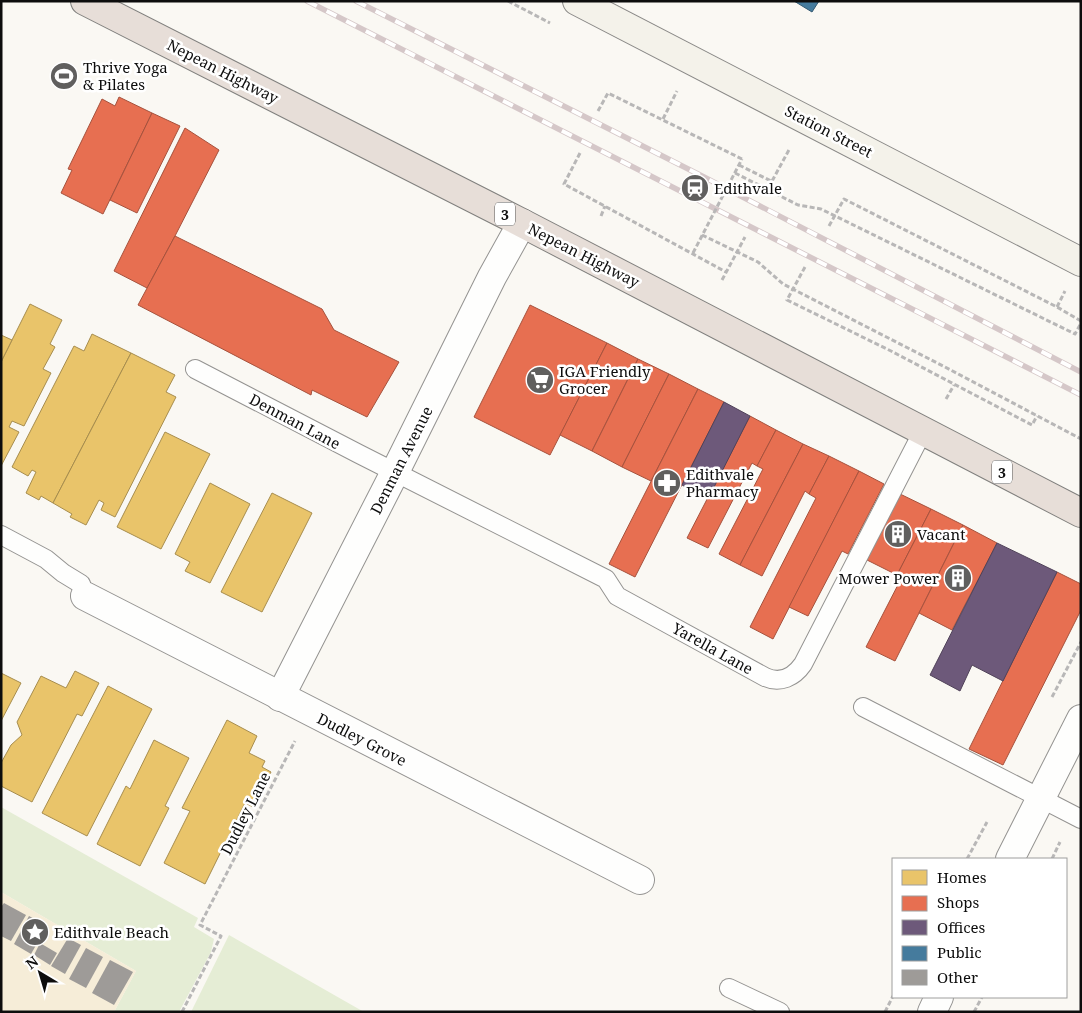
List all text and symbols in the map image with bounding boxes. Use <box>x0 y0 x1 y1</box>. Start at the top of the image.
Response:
street label: Nepean Highway <box>164 34 283 108</box>
place label: Thrive Yoga & Pilates <box>83 57 168 94</box>
sports icon: Thrive Yoga & Pilates <box>49 61 79 91</box>
street label: Station Street <box>782 100 876 162</box>
station icon: Edithvale <box>680 173 710 203</box>
place label: Edithvale <box>714 178 782 198</box>
road number: 3 <box>495 202 515 225</box>
street label: Nepean Highway <box>525 218 644 292</box>
place label: IGA Friendly Grocer <box>559 361 651 398</box>
supermarket icon: IGA Friendly Grocer <box>525 365 555 395</box>
street label: Denman Lane <box>246 389 344 453</box>
street label: Denman Avenue <box>365 403 437 517</box>
road number: 3 <box>992 461 1012 484</box>
place label: Edithvale Pharmacy <box>686 464 759 501</box>
pharmacy icon: Edithvale Pharmacy <box>652 468 682 498</box>
building icon: Vacant <box>883 519 913 549</box>
place label: Vacant <box>917 524 965 544</box>
building icon: Mower Power <box>943 563 973 593</box>
place label: Mower Power <box>839 568 939 588</box>
street label: Yarella Lane <box>668 617 757 678</box>
street label: Dudley Grove <box>314 708 410 770</box>
street label: Dudley Lane <box>216 768 274 858</box>
legend <box>892 858 1067 998</box>
text: Homes <box>937 867 987 887</box>
text: Shops <box>937 892 980 912</box>
place icon: Edithvale Beach <box>20 917 50 947</box>
text: Offices <box>937 917 986 937</box>
place label: Edithvale Beach <box>54 922 170 942</box>
text: Public <box>937 942 982 962</box>
north arrow <box>15 948 65 998</box>
text: N <box>21 951 42 973</box>
text: Other <box>937 967 978 987</box>

